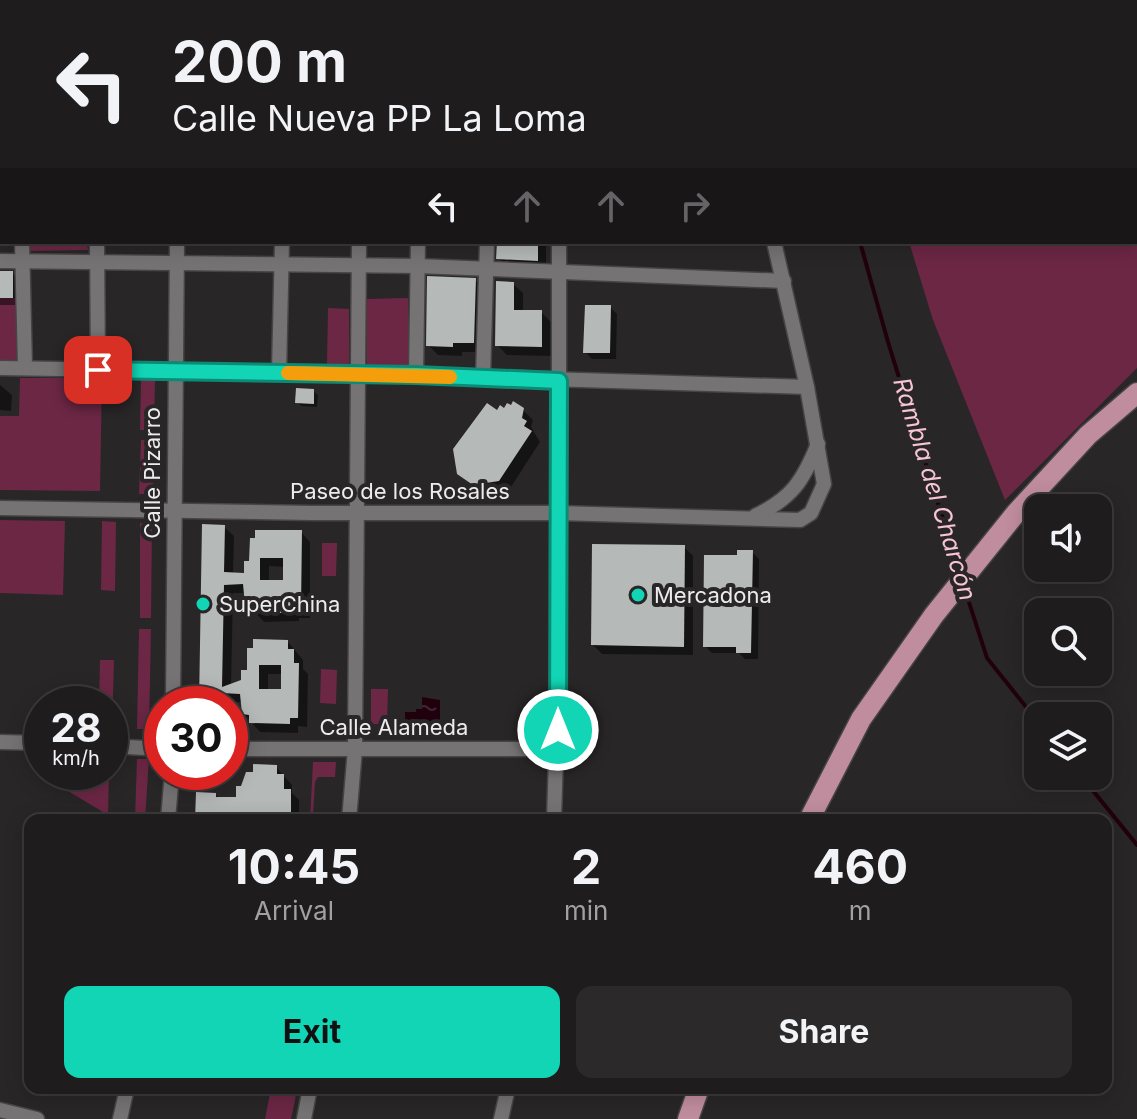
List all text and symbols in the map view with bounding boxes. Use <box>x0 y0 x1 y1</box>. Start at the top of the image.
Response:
text: 200 m <box>172 28 347 96</box>
icon: left <box>40 32 144 136</box>
text: Calle Nueva PP La Loma <box>172 96 587 140</box>
icon: left <box>421 184 465 228</box>
icon: ahead <box>505 184 549 228</box>
icon: ahead <box>589 184 633 228</box>
icon: right <box>673 184 717 228</box>
pin <box>64 336 132 404</box>
icon: arrive <box>76 348 120 392</box>
water label: Rambla del Charcón <box>887 374 983 604</box>
street label: Calle Pizarro <box>139 407 165 539</box>
street label: Paseo de los Rosales <box>290 478 510 504</box>
map controls <box>1024 494 1112 790</box>
button: sound <box>1024 494 1112 582</box>
place label: Mercadona <box>654 582 772 608</box>
marker: Mercadona <box>629 586 647 604</box>
place label: SuperChina <box>219 591 340 617</box>
marker: SuperChina <box>194 595 212 613</box>
button: search <box>1024 598 1112 686</box>
speed limit sign: 30 <box>144 686 248 790</box>
position arrow <box>516 688 600 772</box>
button: layers <box>1024 702 1112 790</box>
text: 28 <box>50 703 102 752</box>
street label: Calle Alameda <box>320 714 468 740</box>
text: km/h <box>52 746 100 770</box>
text: 10:45 <box>228 837 360 896</box>
text: 2 <box>571 837 601 896</box>
text: 460 <box>812 837 908 896</box>
text: Arrival <box>254 895 334 926</box>
text: min <box>564 895 608 926</box>
text: m <box>849 895 872 926</box>
button: Exit <box>64 986 560 1078</box>
button: Share <box>576 986 1072 1078</box>

